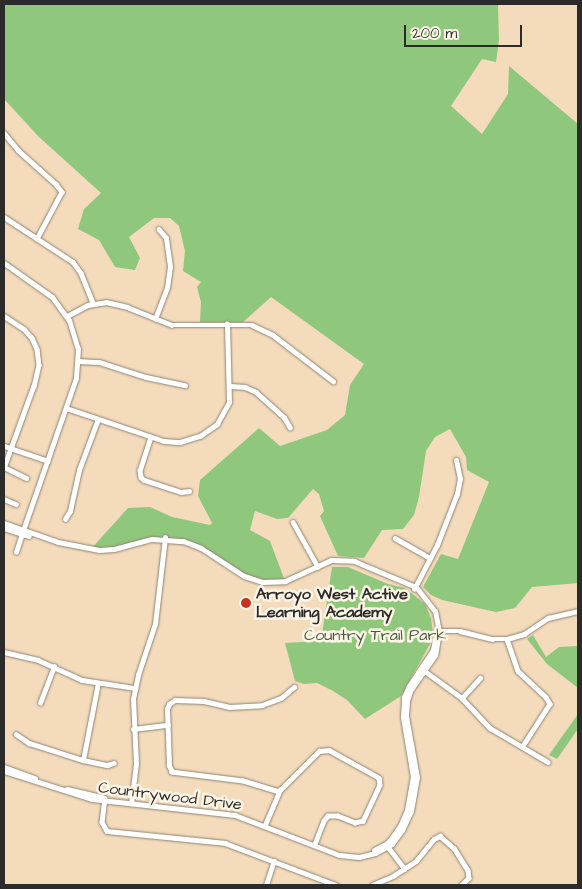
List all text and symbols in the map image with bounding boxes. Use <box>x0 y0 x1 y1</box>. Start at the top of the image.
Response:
scale bar <box>407 15 524 47</box>
text: 200 m <box>412 23 457 44</box>
place label: Arroyo West Active Learning Academy <box>256 584 408 622</box>
marker: Arroyo West Active Learning Academy <box>240 597 252 609</box>
park label: Country Trail Park <box>304 625 446 645</box>
street label: Countrywood Drive <box>97 778 243 814</box>

